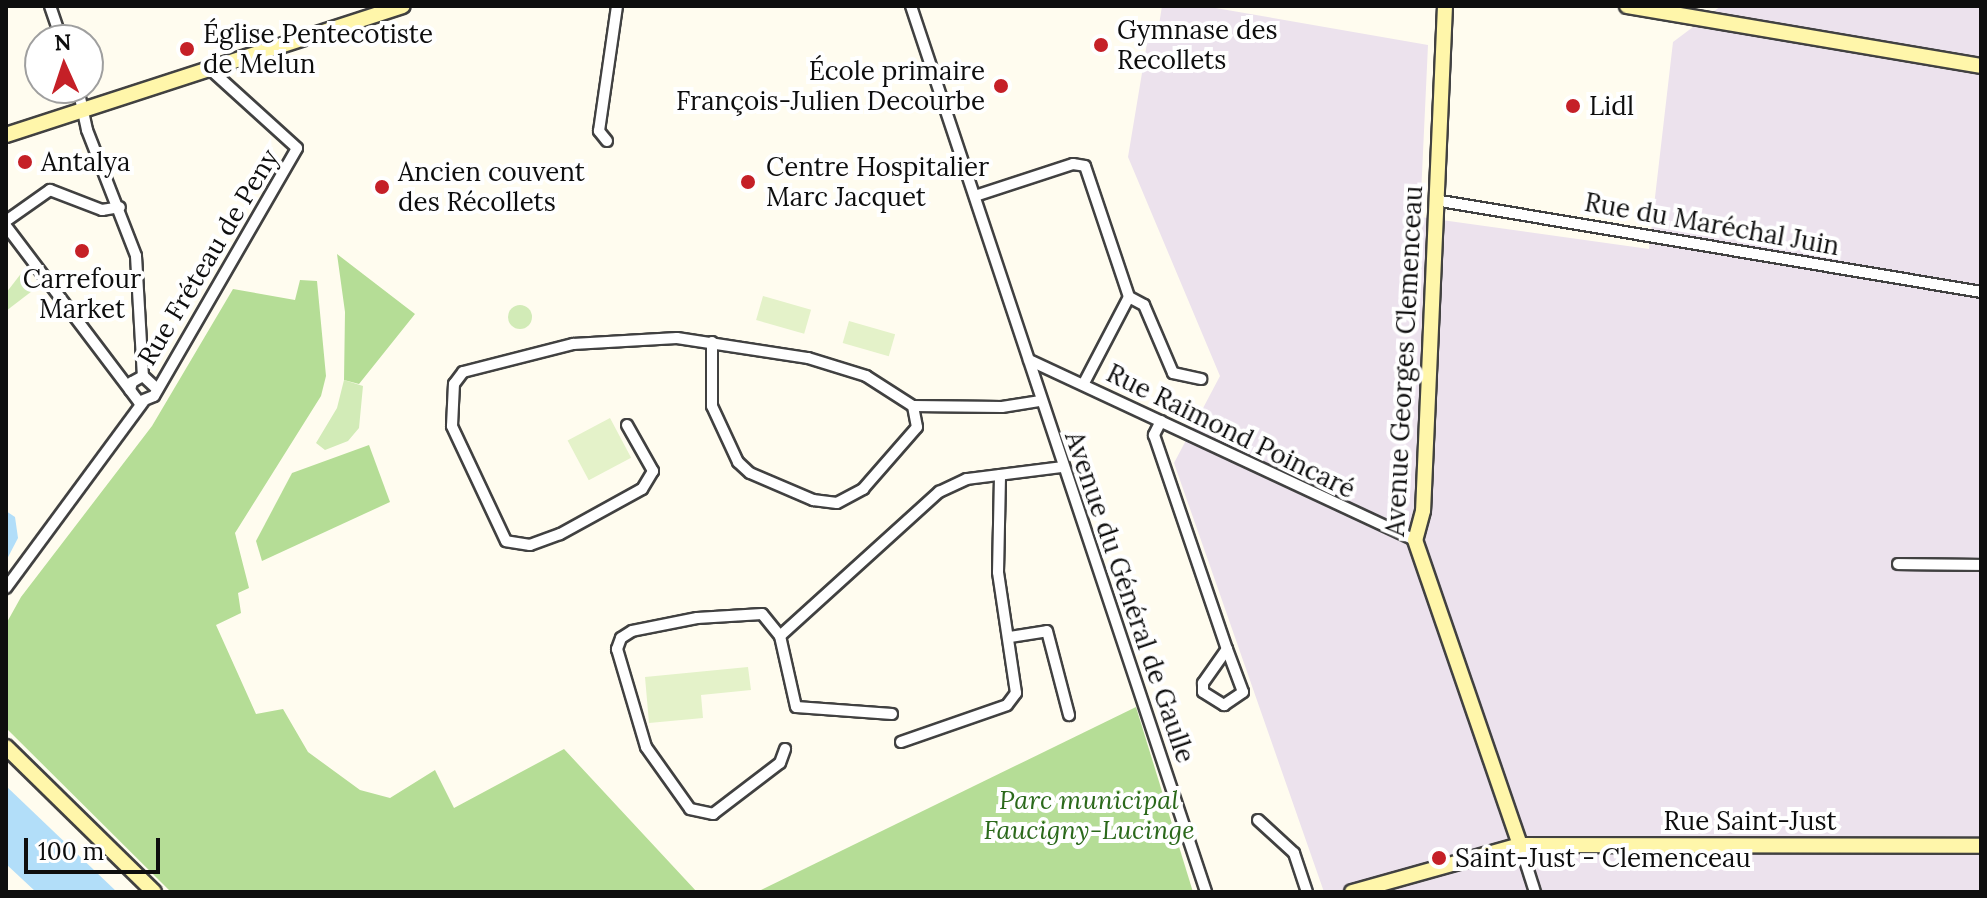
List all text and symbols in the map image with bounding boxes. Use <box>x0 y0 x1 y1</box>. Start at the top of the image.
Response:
place label: Gymnase des Recollets <box>1117 14 1278 76</box>
place label: Église Pentecotiste de Melun <box>203 18 433 80</box>
north arrow <box>24 24 104 104</box>
text: N <box>54 28 72 56</box>
marker: Gymnase des Recollets <box>1092 36 1110 54</box>
marker: Église Pentecotiste de Melun <box>178 40 196 58</box>
place label: École primaire François-Julien Decourbe <box>676 55 985 116</box>
marker: École primaire François-Julien Decourbe <box>992 77 1010 95</box>
place label: Lidl <box>1589 90 1634 122</box>
marker: Lidl <box>1564 97 1582 115</box>
street label: Rue Fréteau de Peny <box>131 143 285 371</box>
place label: Antalya <box>41 146 130 178</box>
place label: Centre Hospitalier Marc Jacquet <box>766 151 989 212</box>
marker: Antalya <box>16 153 34 171</box>
place label: Ancien couvent des Récollets <box>398 156 585 218</box>
marker: Centre Hospitalier Marc Jacquet <box>737 171 759 193</box>
marker: Ancien couvent des Récollets <box>373 178 391 196</box>
street label: Avenue Georges Clemenceau <box>1379 185 1429 537</box>
street label: Rue du Maréchal Juin <box>1582 186 1842 262</box>
marker: Carrefour Market <box>73 242 91 260</box>
place label: Carrefour Market <box>23 263 141 324</box>
street label: Rue Raimond Poincaré <box>1102 357 1360 505</box>
street label: Avenue du Général de Gaulle <box>1059 427 1201 767</box>
park label: Parc municipal Faucigny-Lucinge <box>983 784 1195 846</box>
street label: Rue Saint-Just <box>1663 805 1837 837</box>
scale bar <box>28 822 164 872</box>
text: 100 m <box>38 836 104 867</box>
place label: Saint-Just - Clemenceau <box>1455 842 1751 874</box>
marker: Saint-Just - Clemenceau <box>1430 849 1448 867</box>

